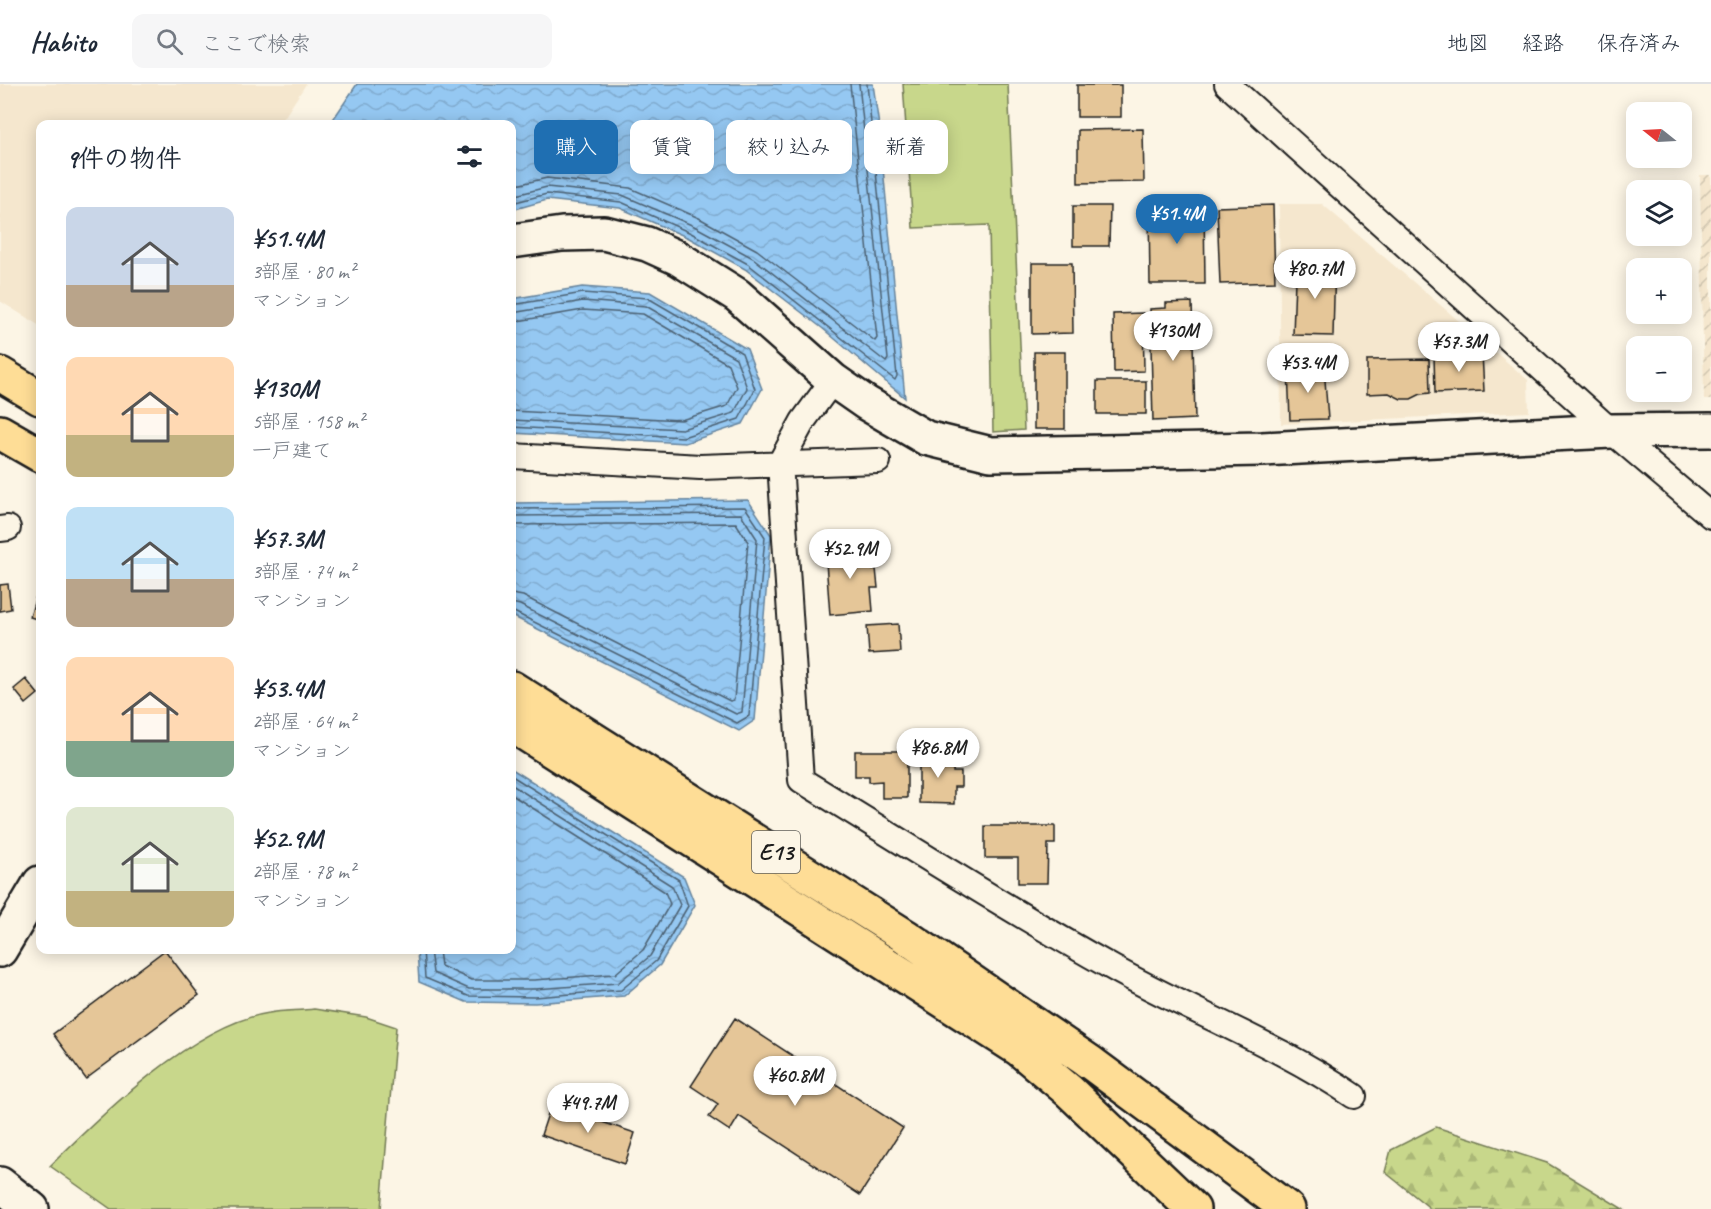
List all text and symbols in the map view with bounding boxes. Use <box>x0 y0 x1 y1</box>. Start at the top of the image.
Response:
search box <box>132 14 552 68</box>
text: Habito <box>30 24 96 59</box>
icon: search <box>153 25 186 58</box>
text: ここで検索 <box>201 30 311 58</box>
text: 地図 <box>1447 30 1489 56</box>
text: 経路 <box>1522 30 1564 56</box>
text: 保存済み <box>1597 30 1681 56</box>
north arrow <box>1626 102 1692 168</box>
map controls <box>1626 102 1692 402</box>
chip: 購入 <box>534 120 618 174</box>
chip: 賃貸 <box>630 120 714 174</box>
chip: 絞り込み <box>726 120 852 174</box>
chip: 新着 <box>864 120 948 174</box>
icon: filters <box>453 140 486 173</box>
text: 9件の物件 <box>66 142 181 175</box>
button: layers <box>1626 180 1692 246</box>
pin: ¥51.4M <box>1128 194 1226 245</box>
text: ¥51.4M <box>1150 201 1204 226</box>
text: ¥51.4M <box>252 222 323 255</box>
icon: home <box>114 231 186 303</box>
pin: ¥80.7M <box>1266 249 1364 300</box>
text: ¥80.7M <box>1288 256 1342 281</box>
button: + <box>1626 258 1692 324</box>
text: 3部屋 · 80 m² <box>252 259 355 284</box>
text: マンション <box>252 288 351 313</box>
pin: ¥130M <box>1131 311 1215 362</box>
text: ¥130M <box>1148 318 1198 343</box>
pin: ¥57.3M <box>1410 322 1508 373</box>
text: ¥57.3M <box>1432 329 1486 354</box>
button: − <box>1626 336 1692 402</box>
pin: ¥53.4M <box>1259 343 1357 394</box>
text: ¥53.4M <box>1281 350 1335 375</box>
text: ¥130M <box>252 372 318 405</box>
icon: home <box>114 381 186 453</box>
text: 5部屋 · 158 m² <box>252 409 364 434</box>
text: 一戸建て <box>252 438 332 463</box>
text: ¥57.3M <box>252 522 322 555</box>
pin: ¥52.9M <box>801 529 899 580</box>
icon: home <box>114 531 186 603</box>
text: ¥52.9M <box>823 536 877 561</box>
text: 3部屋 · 74 m² <box>252 559 355 584</box>
text: マンション <box>252 588 351 613</box>
text: ¥53.4M <box>252 672 323 705</box>
icon: home <box>114 681 186 753</box>
text: 2部屋 · 64 m² <box>252 709 355 734</box>
pin: ¥86.8M <box>889 728 987 779</box>
text: ¥86.8M <box>911 735 965 760</box>
text: マンション <box>252 738 351 763</box>
text: ¥52.9M <box>252 822 322 855</box>
icon: home <box>114 831 186 903</box>
road number: E13 <box>752 831 800 873</box>
text: 2部屋 · 78 m² <box>252 859 355 884</box>
text: マンション <box>252 888 351 913</box>
pin: ¥60.8M <box>746 1056 844 1107</box>
text: ¥60.8M <box>768 1063 822 1088</box>
pin: ¥49.7M <box>539 1083 637 1134</box>
text: ¥49.7M <box>561 1090 615 1115</box>

